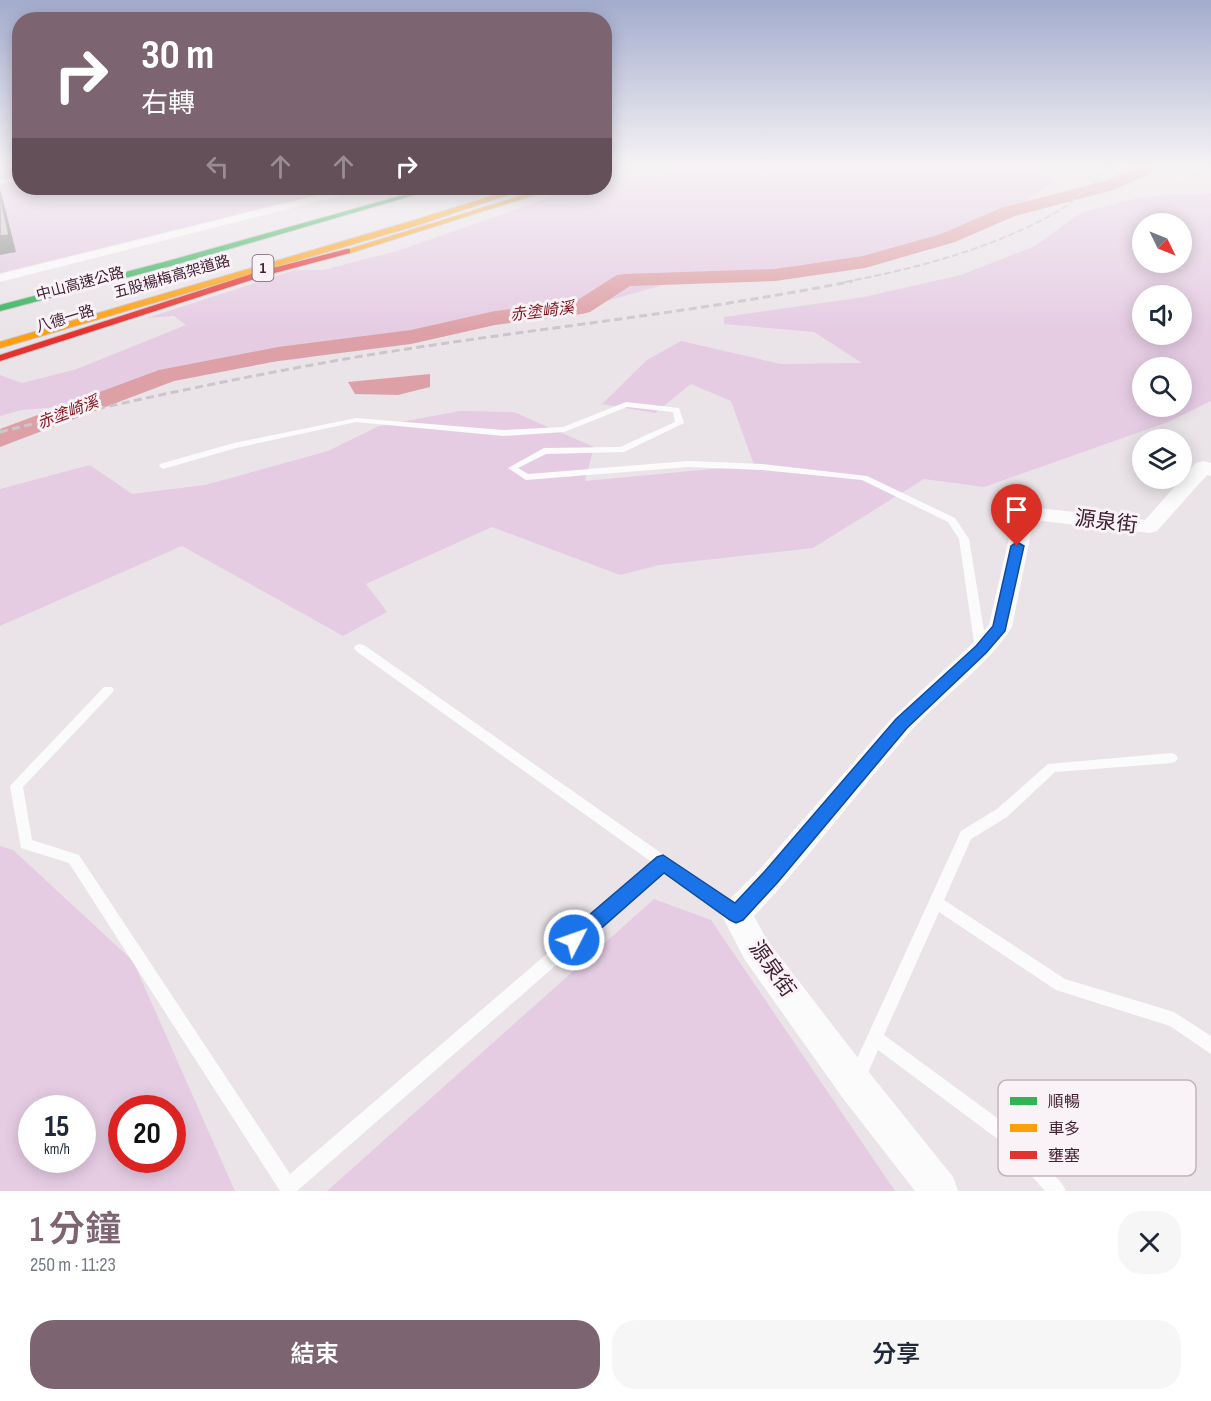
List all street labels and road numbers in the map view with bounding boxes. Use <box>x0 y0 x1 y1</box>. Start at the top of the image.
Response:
street label: 五股楊梅高架道路 <box>112 251 232 303</box>
road number: 1 <box>252 255 274 281</box>
street label: 中山高速公路 <box>34 263 126 305</box>
street label: 八德一路 <box>34 301 96 337</box>
street label: 源泉街 <box>1073 506 1139 538</box>
street label: 源泉街 <box>744 936 800 1002</box>

